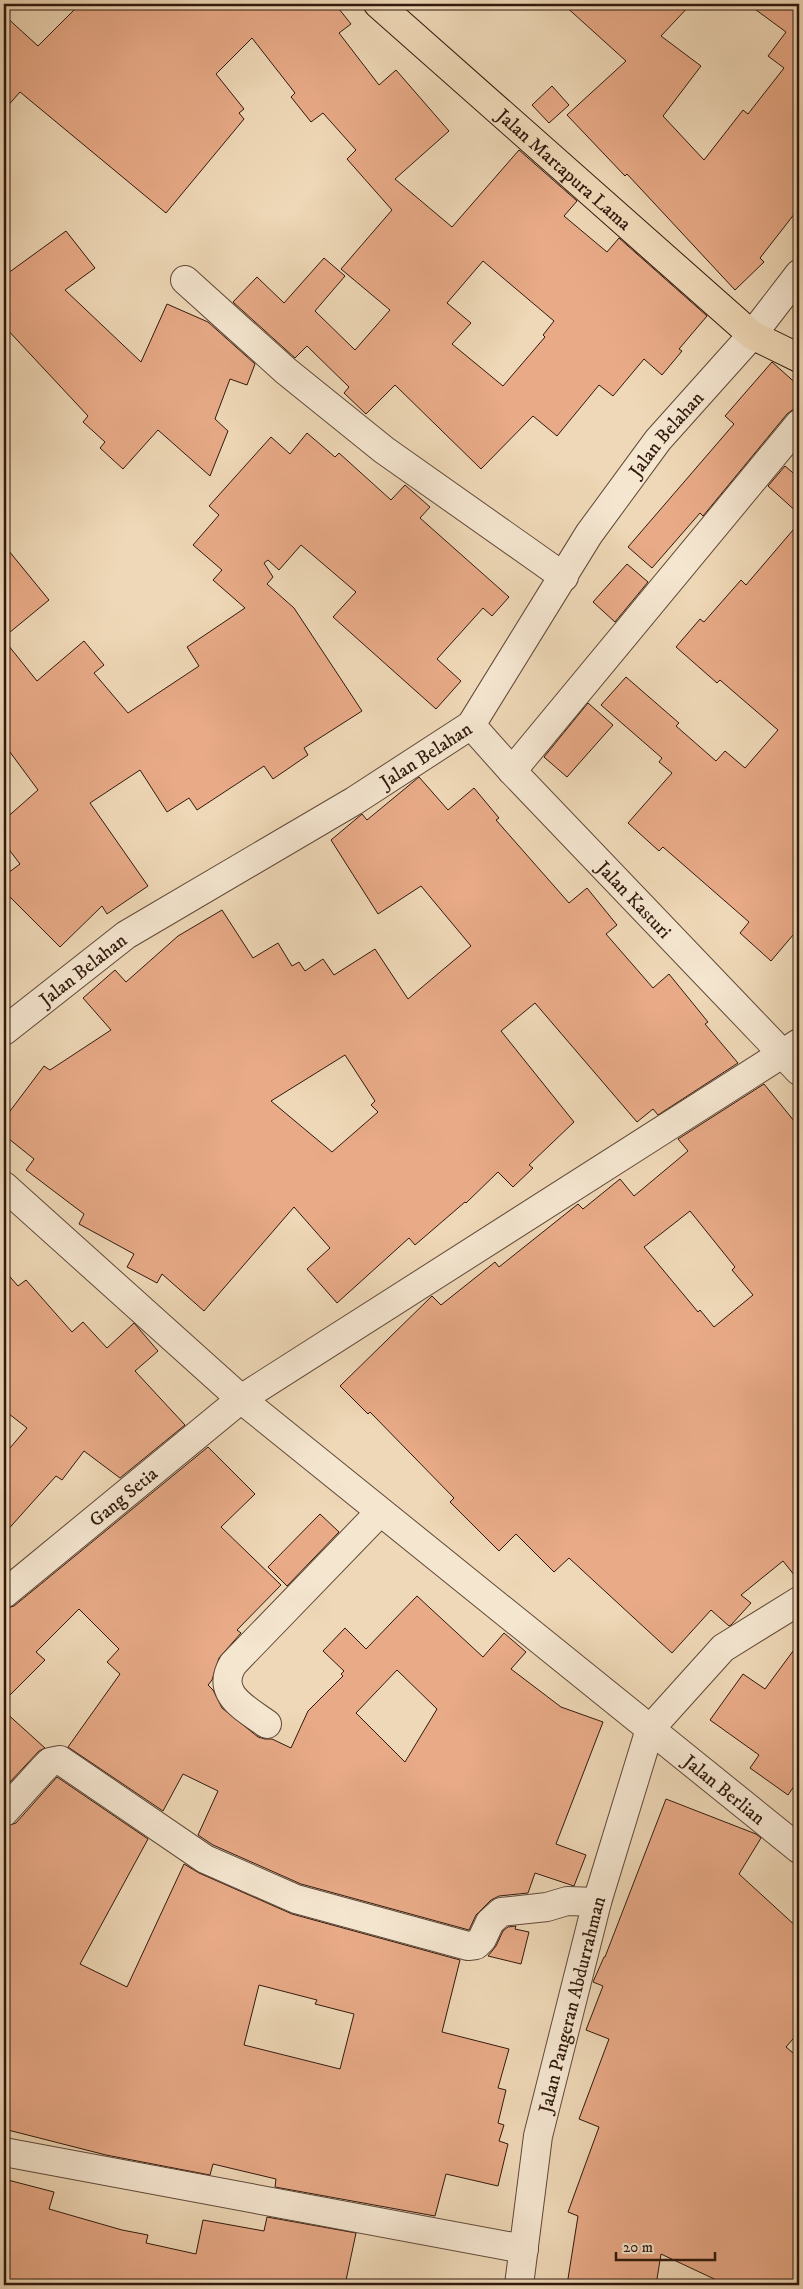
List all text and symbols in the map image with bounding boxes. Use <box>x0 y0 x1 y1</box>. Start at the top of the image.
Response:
street label: Jalan Martapura Lama <box>490 103 635 236</box>
street label: Jalan Belahan <box>623 387 709 484</box>
street label: Jalan Belahan <box>374 718 477 795</box>
street label: Jalan Kasturi <box>590 855 676 944</box>
street label: Jalan Belahan <box>34 929 132 1013</box>
street label: Gang Setia <box>85 1463 163 1532</box>
street label: Jalan Berlian <box>677 1749 769 1830</box>
street label: Jalan Pangeran Abdurrahman <box>534 1893 611 2117</box>
scale bar <box>616 2229 714 2261</box>
text: 20 m <box>623 2238 653 2257</box>

